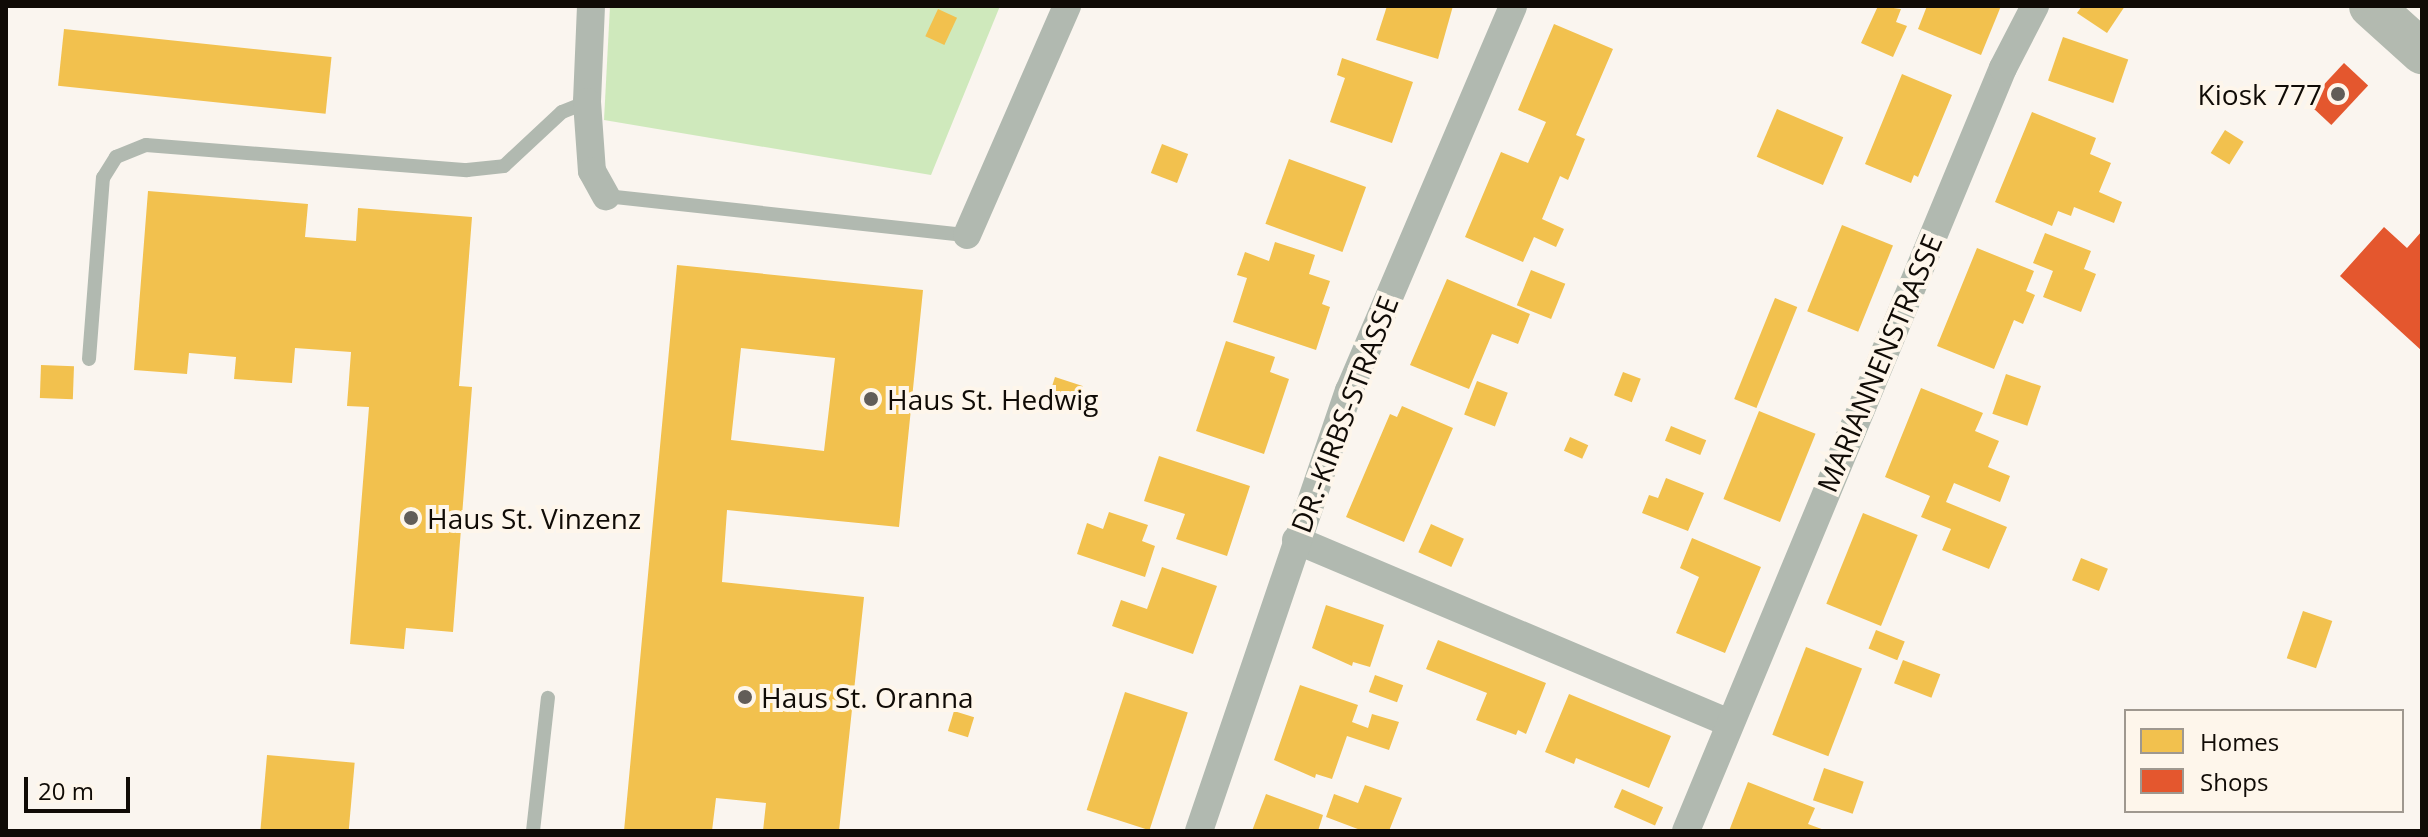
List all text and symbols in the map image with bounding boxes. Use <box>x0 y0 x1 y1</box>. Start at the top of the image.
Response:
place label: Kiosk 777 <box>2198 77 2322 111</box>
marker: Kiosk 777 <box>2329 85 2347 103</box>
street label: MARIANNENSTRASSE <box>1810 229 1948 497</box>
street label: DR.-KIRBS-STRASSE <box>1283 291 1405 537</box>
place label: Haus St. Hedwig <box>887 382 1098 416</box>
marker: Haus St. Hedwig <box>862 390 880 408</box>
place label: Haus St. Vinzenz <box>427 501 641 535</box>
marker: Haus St. Vinzenz <box>402 509 420 527</box>
place label: Haus St. Oranna <box>761 680 974 714</box>
marker: Haus St. Oranna <box>736 688 754 706</box>
legend <box>2124 709 2404 813</box>
text: Homes <box>2200 725 2279 758</box>
scale bar <box>28 761 134 811</box>
text: Shops <box>2200 765 2268 798</box>
text: 20 m <box>38 774 94 807</box>

